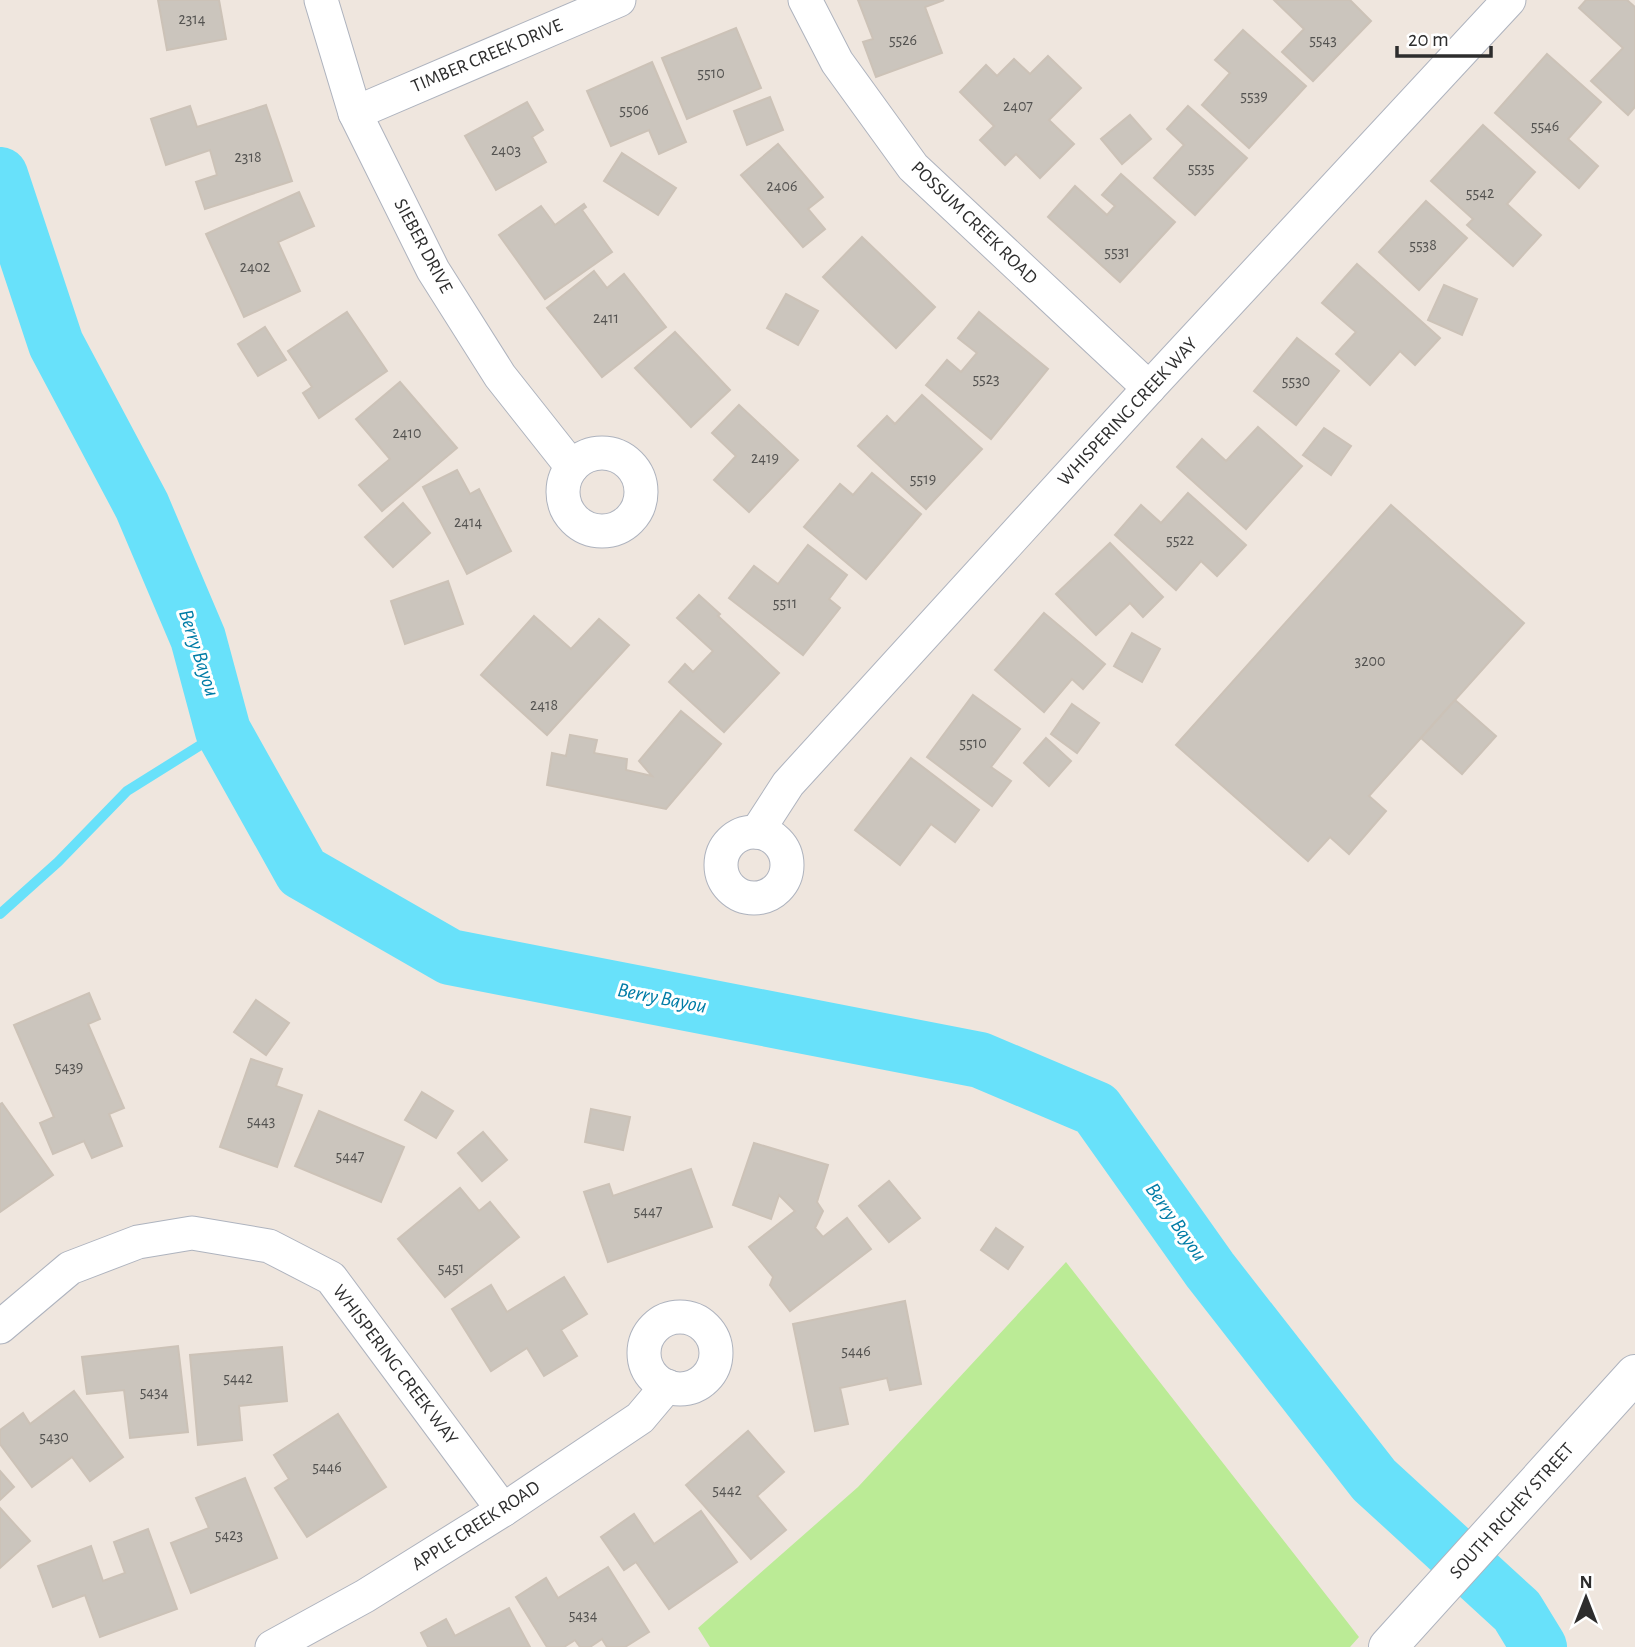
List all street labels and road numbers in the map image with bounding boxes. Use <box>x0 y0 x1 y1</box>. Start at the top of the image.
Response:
street label: TIMBER CREEK DRIVE <box>409 16 565 96</box>
street label: POSSUM CREEK ROAD <box>907 158 1041 288</box>
street label: SIEBER DRIVE <box>390 196 456 296</box>
street label: WHISPERING CREEK WAY <box>1055 334 1201 490</box>
street label: WHISPERING CREEK WAY <box>329 1281 461 1449</box>
street label: SOUTH RICHEY STREET <box>1446 1440 1578 1582</box>
street label: APPLE CREEK ROAD <box>409 1478 543 1574</box>

